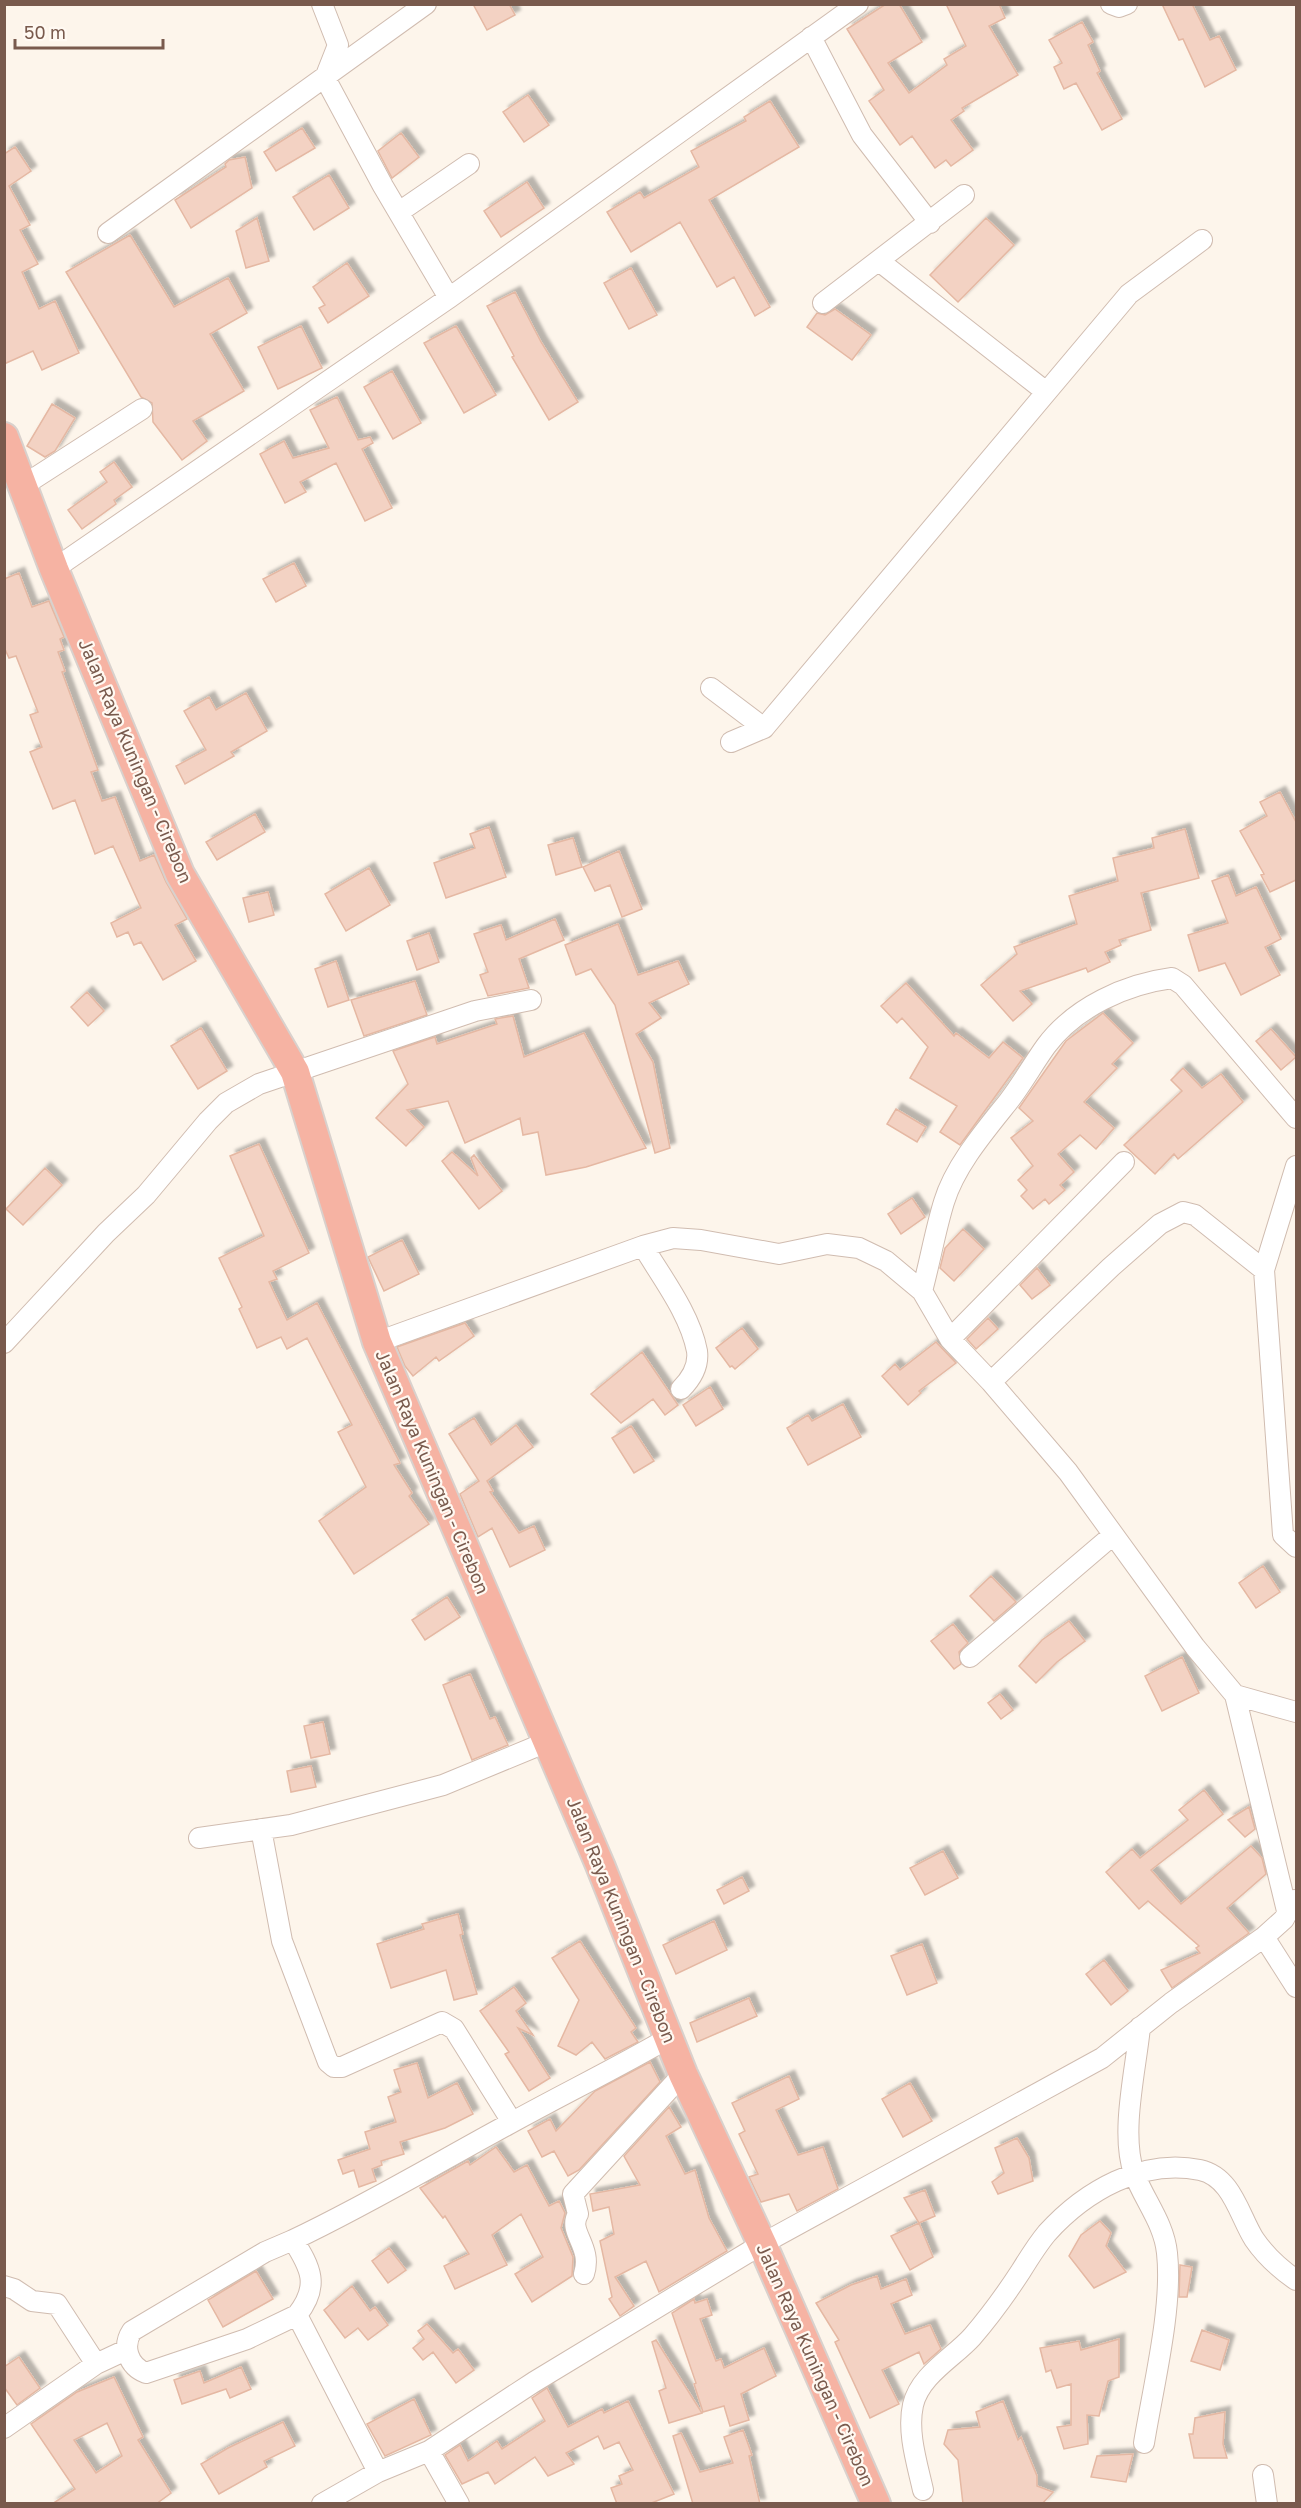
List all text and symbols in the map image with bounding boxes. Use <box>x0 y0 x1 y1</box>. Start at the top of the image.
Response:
scale bar <box>15 12 164 50</box>
text: 50 m <box>24 21 66 43</box>
street label: Jalan Raya Kuningan - Cirebon <box>74 635 197 886</box>
street label: Jalan Raya Kuningan - Cirebon <box>371 1346 494 1597</box>
street label: Jalan Raya Kuningan - Cirebon <box>562 1794 681 2046</box>
street label: Jalan Raya Kuningan - Cirebon <box>752 2240 879 2489</box>

